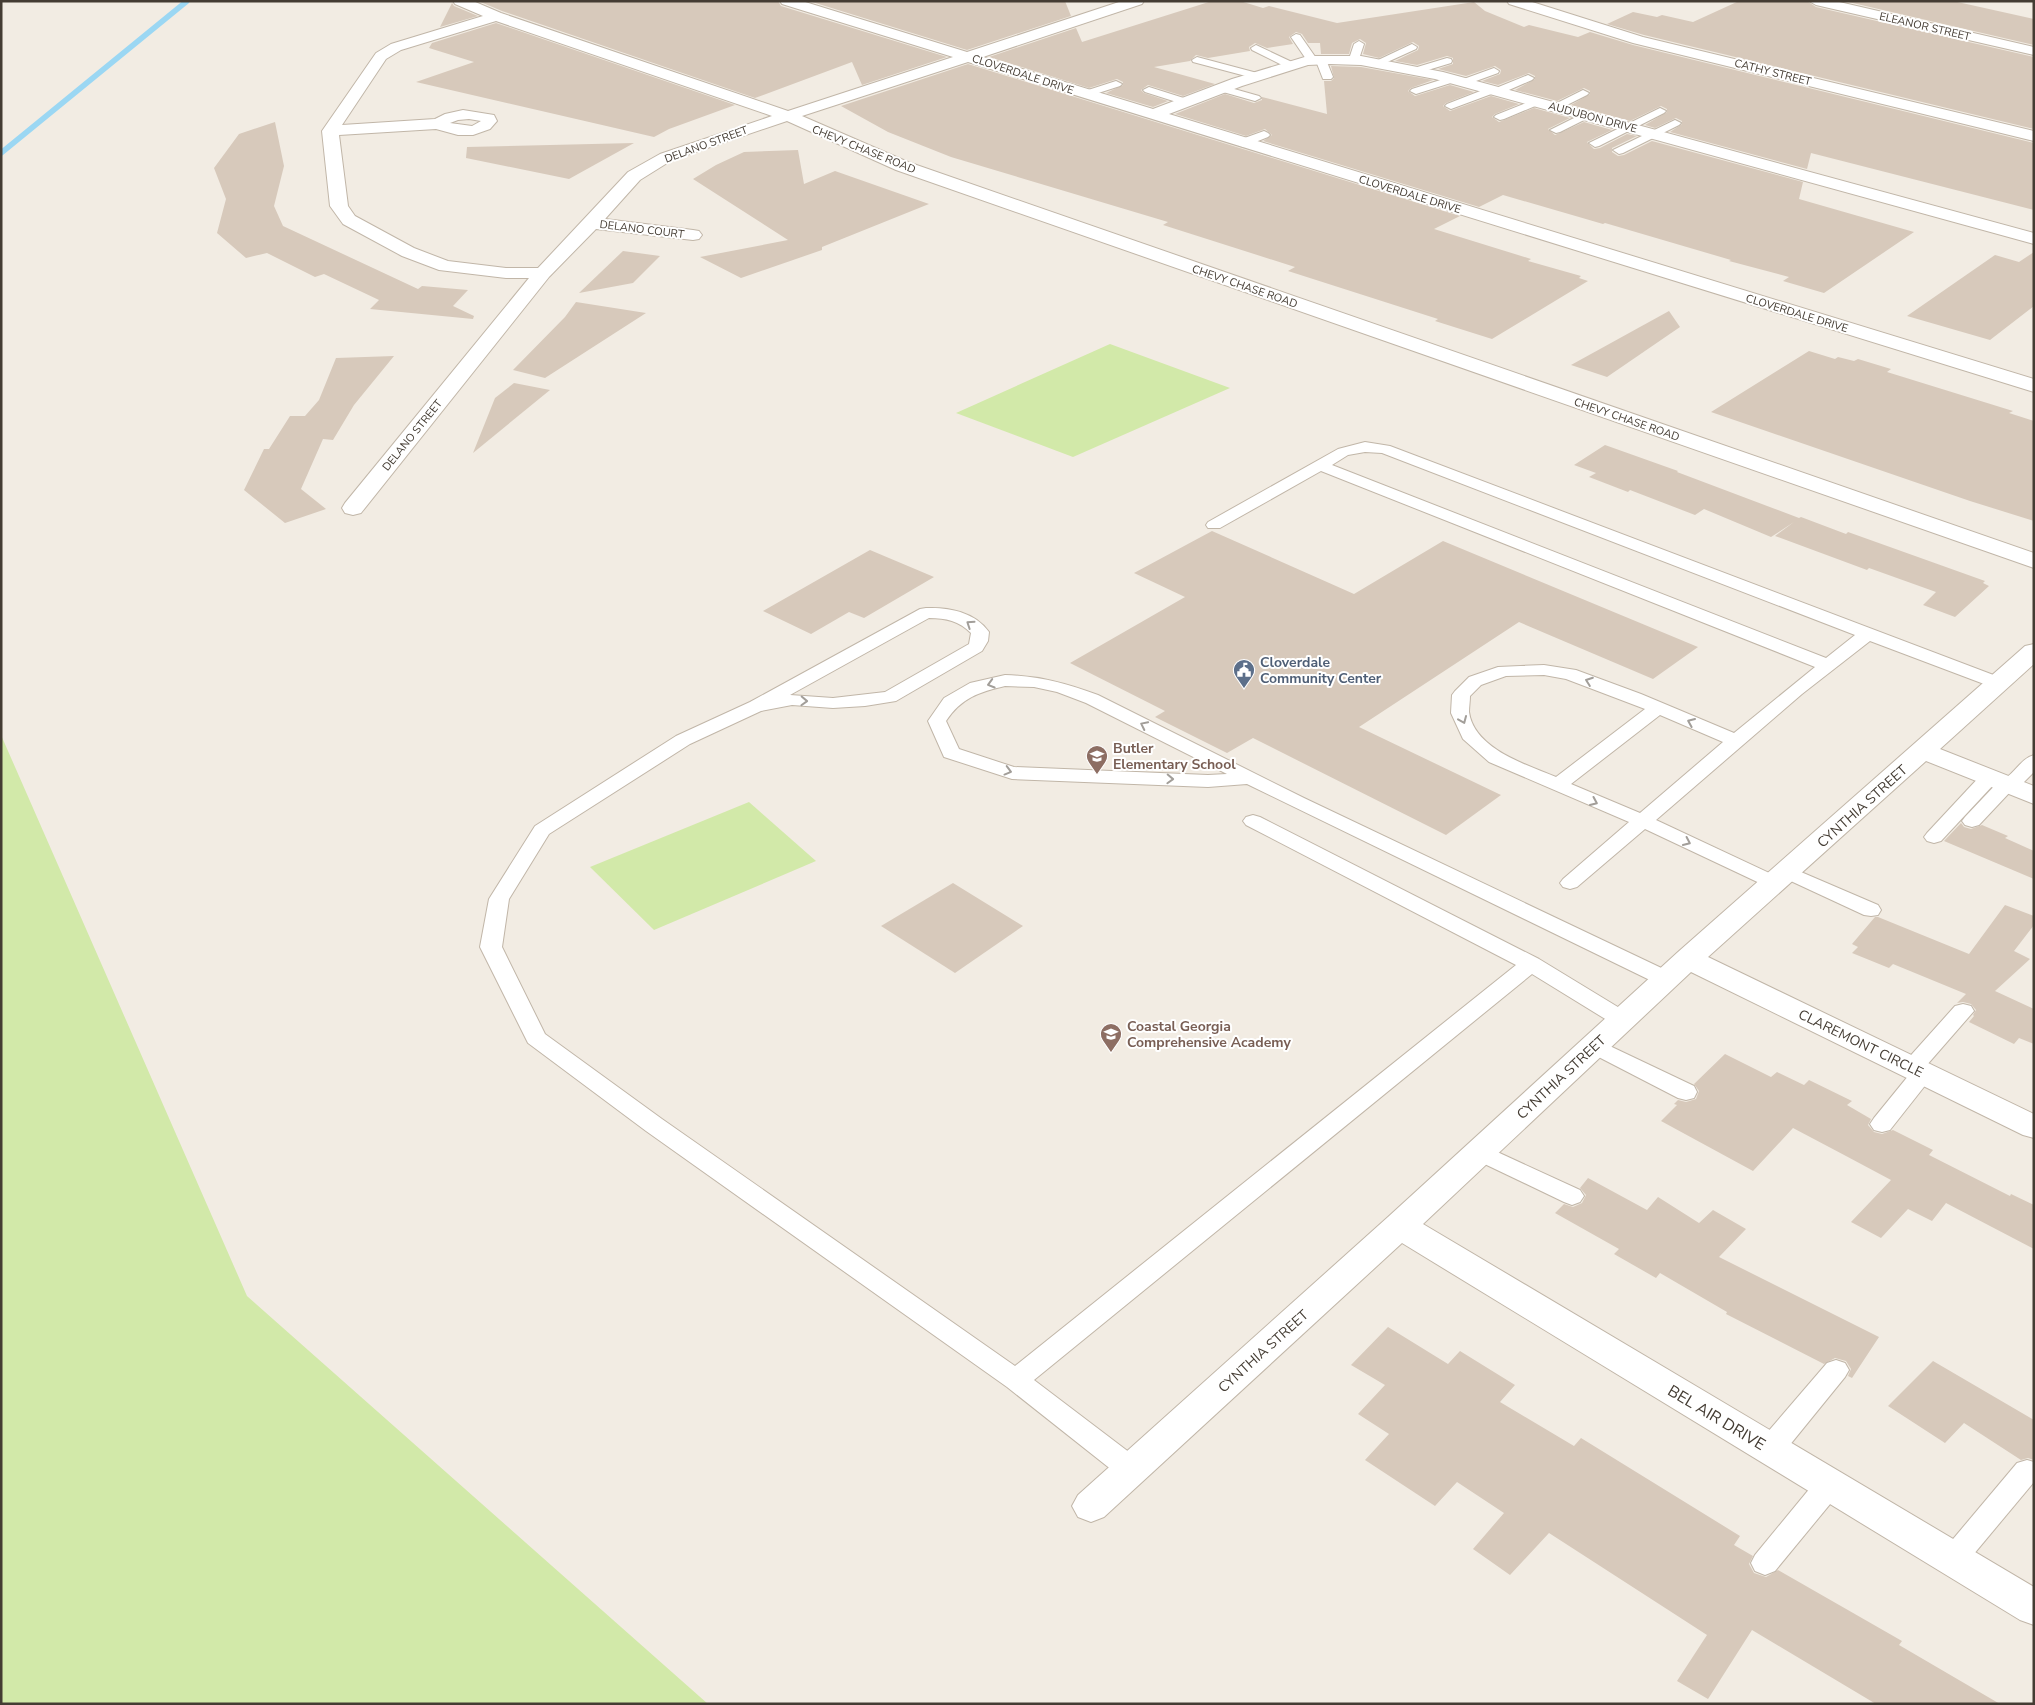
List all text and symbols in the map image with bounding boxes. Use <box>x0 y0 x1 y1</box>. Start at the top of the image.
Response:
street label: ELEANOR STREET <box>1878 9 1972 44</box>
street label: CLOVERDALE DRIVE <box>970 51 1076 98</box>
street label: CATHY STREET <box>1733 56 1813 89</box>
street label: AUDUBON DRIVE <box>1547 98 1639 137</box>
street label: DELANO STREET <box>662 122 750 167</box>
street label: CHEVY CHASE ROAD <box>810 122 918 177</box>
street label: CLOVERDALE DRIVE <box>1357 172 1463 217</box>
street label: DELANO COURT <box>599 217 685 242</box>
street label: CHEVY CHASE ROAD <box>1190 261 1300 312</box>
street label: CLOVERDALE DRIVE <box>1744 291 1850 336</box>
street label: CHEVY CHASE ROAD <box>1572 394 1682 445</box>
street label: DELANO STREET <box>379 396 446 474</box>
one-way arrow <box>966 621 976 630</box>
place label: Cloverdale Community Center <box>1260 653 1382 688</box>
public building icon: Cloverdale Community Center <box>1232 658 1256 689</box>
one-way arrow <box>1585 677 1594 687</box>
one-way arrow <box>986 678 995 689</box>
one-way arrow <box>800 696 808 706</box>
one-way arrow <box>1457 715 1468 724</box>
one-way arrow <box>1687 718 1696 728</box>
one-way arrow <box>1140 721 1149 731</box>
place label: Butler Elementary School <box>1113 739 1236 774</box>
school or university icon: Butler Elementary School <box>1085 744 1109 775</box>
street label: CYNTHIA STREET <box>1813 760 1912 852</box>
one-way arrow <box>1003 766 1012 776</box>
one-way arrow <box>1166 774 1174 785</box>
one-way arrow <box>1589 795 1598 806</box>
one-way arrow <box>1682 836 1691 846</box>
street label: CLAREMONT CIRCLE <box>1795 1005 1927 1082</box>
place label: Coastal Georgia Comprehensive Academy <box>1127 1017 1291 1052</box>
school or university icon: Coastal Georgia Comprehensive Academy <box>1099 1022 1123 1053</box>
street label: CYNTHIA STREET <box>1513 1031 1610 1124</box>
street label: CYNTHIA STREET <box>1214 1305 1313 1397</box>
street label: BEL AIR DRIVE <box>1663 1380 1770 1456</box>

